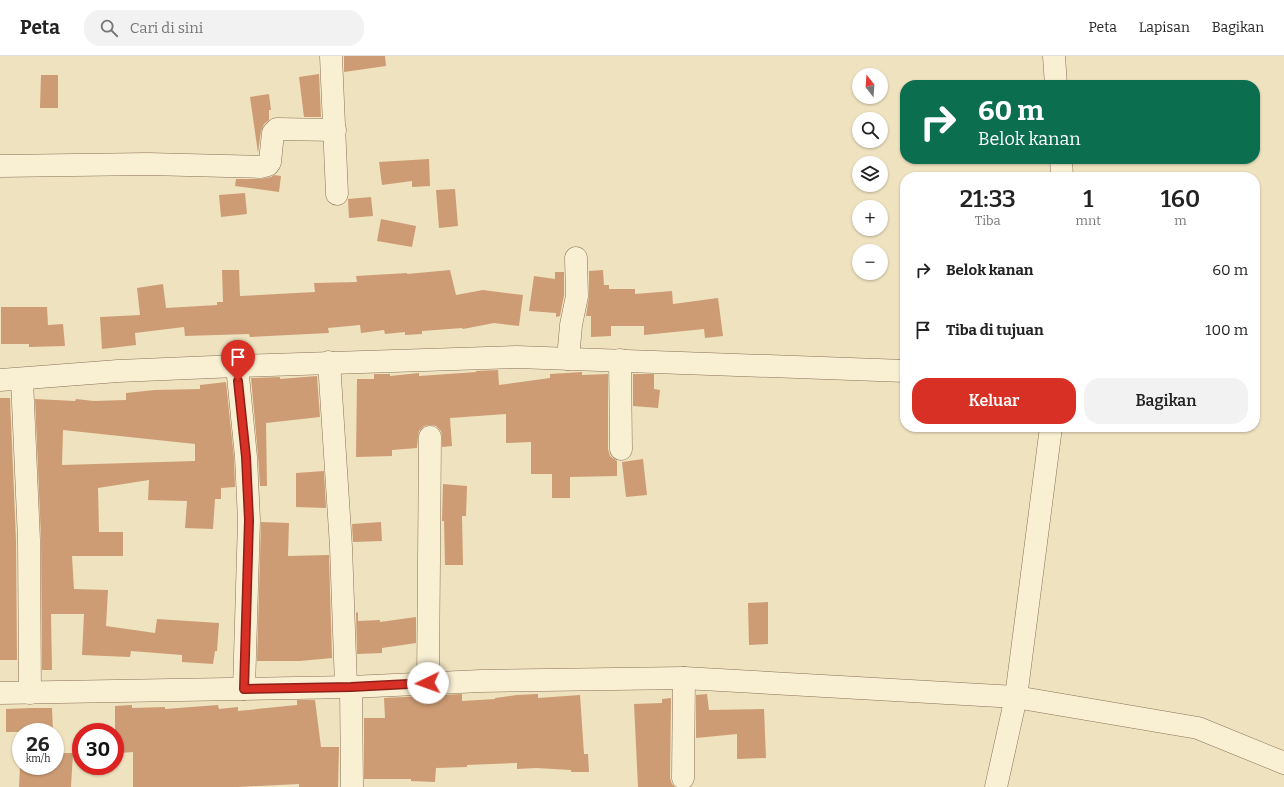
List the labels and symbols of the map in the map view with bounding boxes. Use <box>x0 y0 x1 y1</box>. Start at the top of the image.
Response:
north arrow <box>852 68 888 104</box>
pin <box>221 340 255 381</box>
position arrow <box>407 662 449 704</box>
speed limit sign: 30 <box>72 723 124 775</box>

